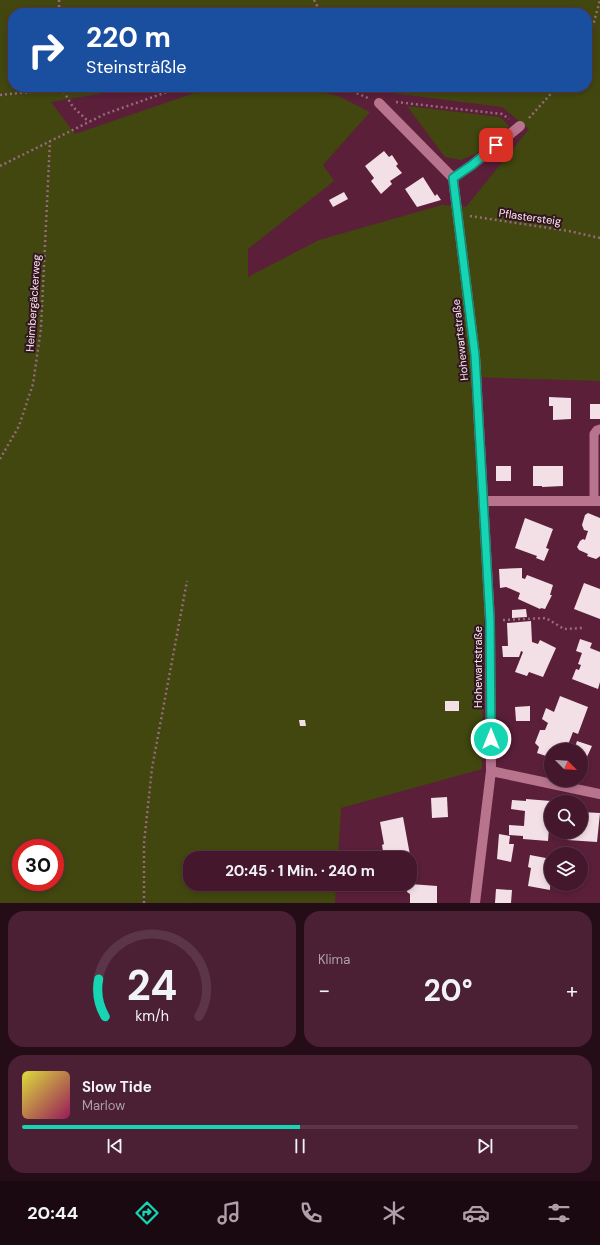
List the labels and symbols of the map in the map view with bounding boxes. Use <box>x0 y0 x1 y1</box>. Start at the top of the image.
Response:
pin <box>479 128 513 162</box>
street label: Pflastersteig <box>498 206 562 228</box>
street label: Heimbergäckerweg <box>23 254 43 352</box>
street label: Hohewartstraße <box>449 299 471 381</box>
street label: Hohewartstraße <box>471 626 485 708</box>
position arrow <box>470 718 512 760</box>
north arrow <box>544 743 588 787</box>
speed limit sign: 30 <box>12 839 64 891</box>

